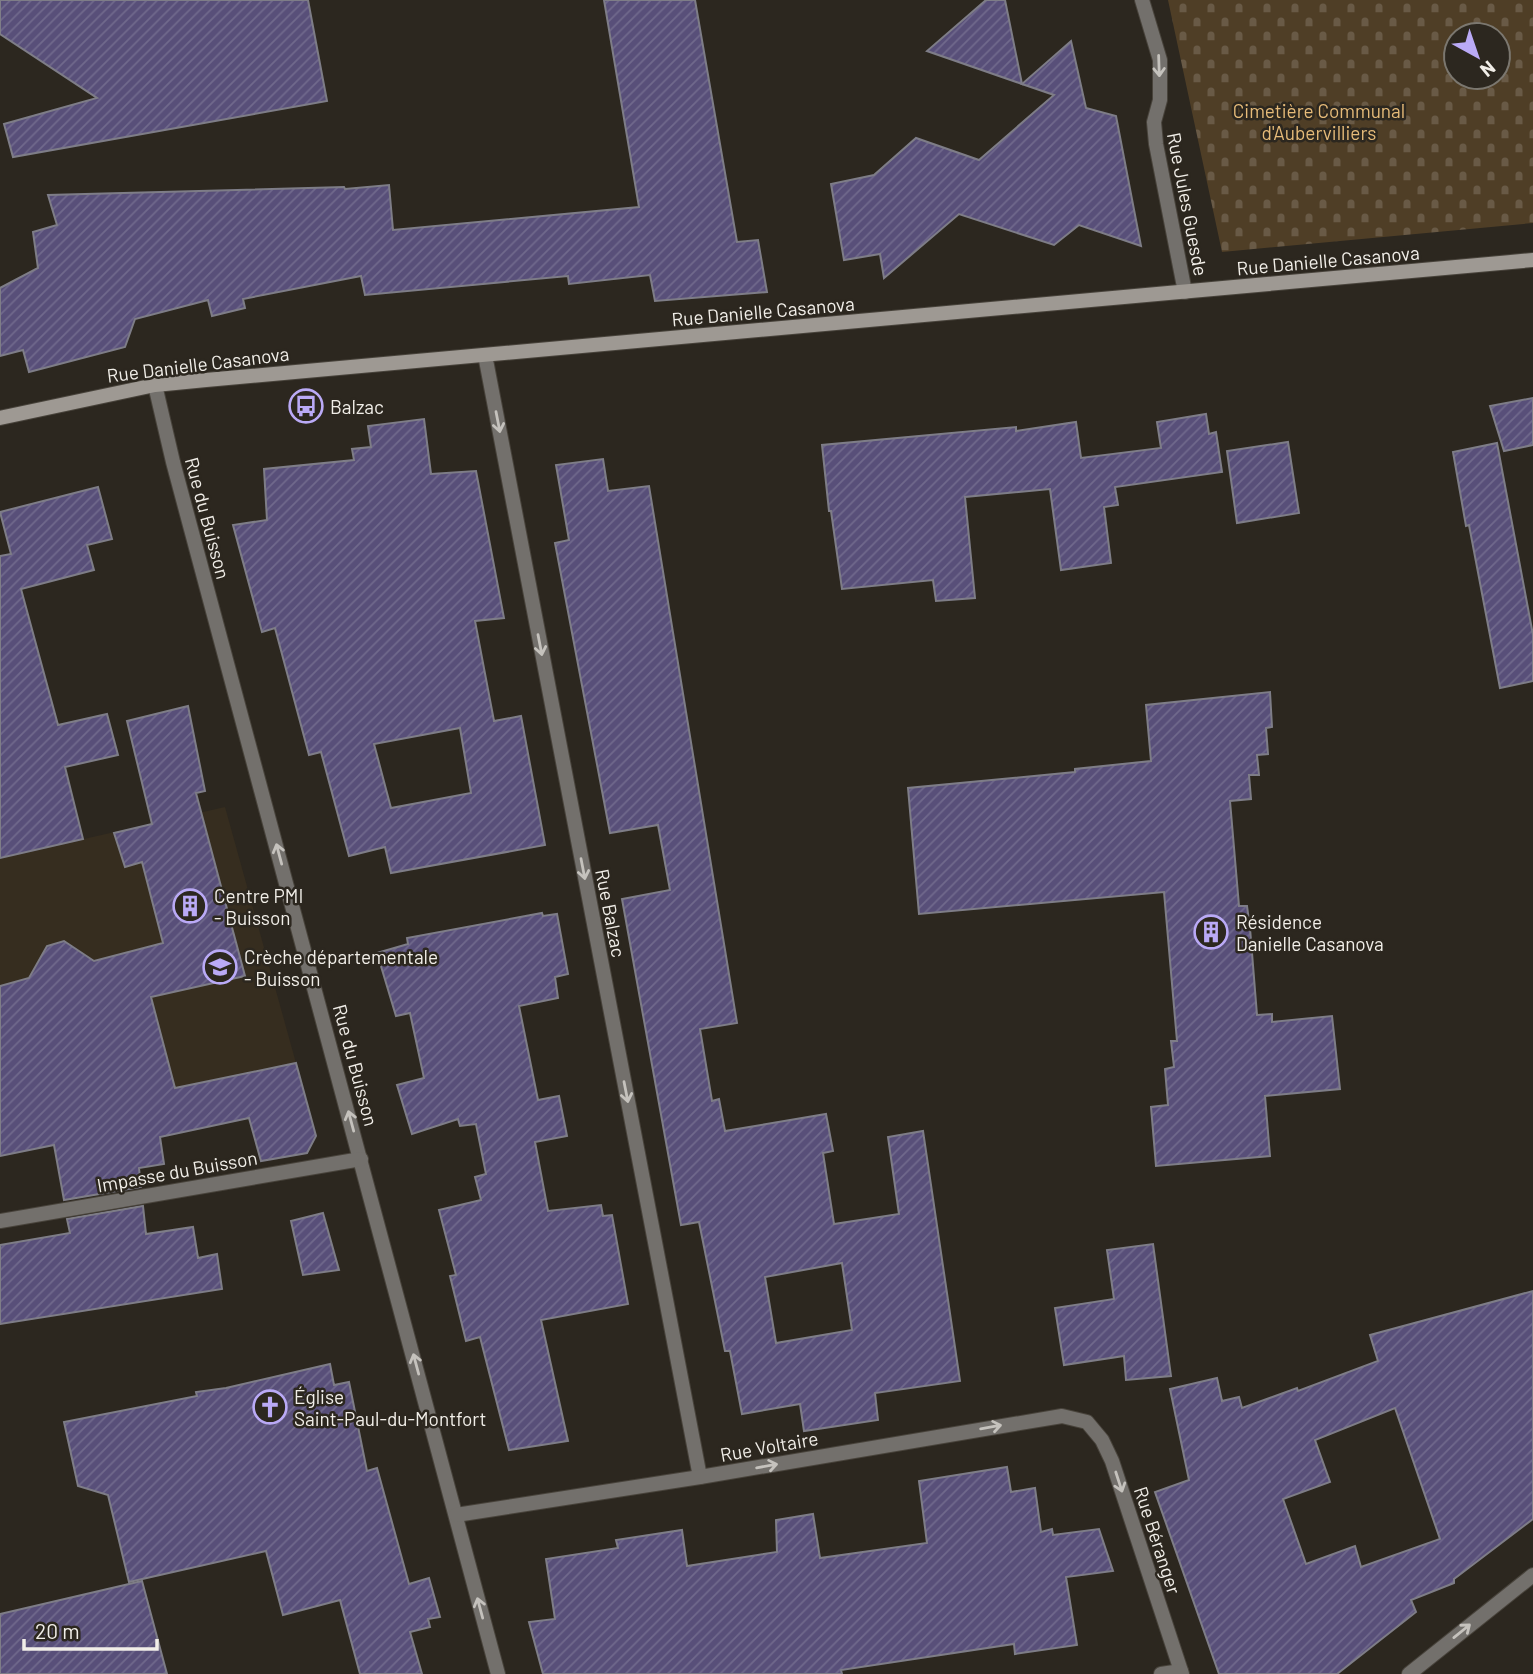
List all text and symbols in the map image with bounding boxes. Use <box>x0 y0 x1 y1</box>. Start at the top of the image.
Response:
north arrow <box>1442 21 1512 91</box>
one-way arrow <box>1153 54 1166 77</box>
text: N <box>1476 57 1500 82</box>
park label: Cimetière Communal d'Aubervilliers <box>1233 99 1405 144</box>
street label: Rue Jules Guesde <box>1163 130 1213 278</box>
street label: Rue Danielle Casanova <box>1236 241 1420 279</box>
street label: Rue Danielle Casanova <box>671 292 855 330</box>
street label: Rue Danielle Casanova <box>106 341 290 387</box>
bus stop icon: Balzac <box>287 387 325 425</box>
place label: Balzac <box>330 395 384 418</box>
one-way arrow <box>492 410 505 433</box>
street label: Rue du Buisson <box>181 454 235 582</box>
one-way arrow <box>534 633 548 656</box>
one-way arrow <box>272 843 285 866</box>
one-way arrow <box>577 857 590 880</box>
street label: Rue Balzac <box>591 867 631 959</box>
place label: Centre PMI - Buisson <box>214 884 303 929</box>
building icon: Centre PMI - Buisson <box>171 887 209 925</box>
place label: Résidence Danielle Casanova <box>1236 910 1384 955</box>
building icon: Résidence Danielle Casanova <box>1192 913 1230 951</box>
place label: Crèche départementale - Buisson <box>244 945 438 990</box>
school or university icon: Crèche départementale - Buisson <box>201 948 239 986</box>
street label: Rue du Buisson <box>329 1001 383 1129</box>
one-way arrow <box>620 1080 633 1103</box>
one-way arrow <box>344 1110 357 1133</box>
street label: Impasse du Buisson <box>95 1146 259 1196</box>
one-way arrow <box>409 1353 422 1376</box>
place label: Église Saint-Paul-du-Montfort <box>294 1385 486 1430</box>
church icon: Église Saint-Paul-du-Montfort <box>251 1388 289 1426</box>
one-way arrow <box>979 1420 1002 1433</box>
street label: Rue Voltaire <box>718 1426 820 1466</box>
one-way arrow <box>755 1459 778 1472</box>
one-way arrow <box>1113 1471 1126 1493</box>
street label: Rue Béranger <box>1130 1483 1186 1597</box>
one-way arrow <box>473 1597 486 1620</box>
scale bar <box>24 1608 158 1652</box>
text: 20 m <box>35 1618 80 1643</box>
one-way arrow <box>1452 1624 1470 1639</box>

